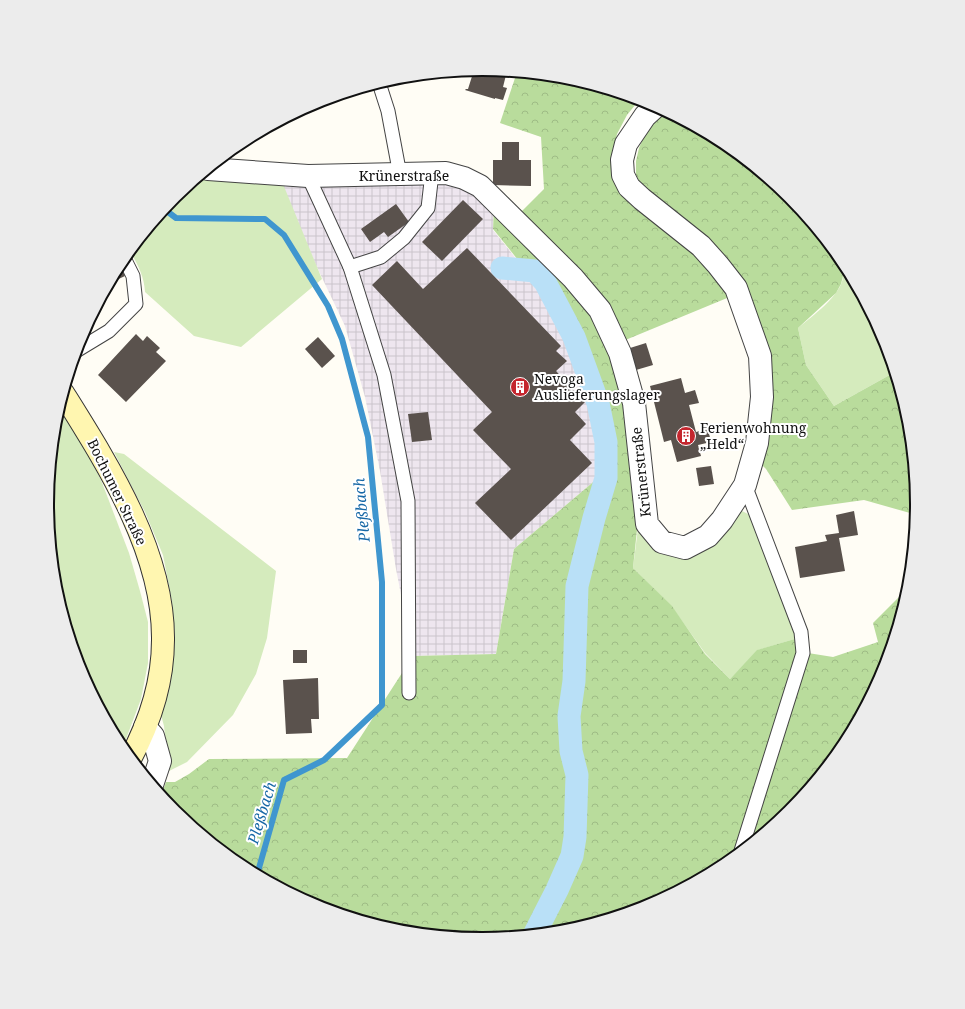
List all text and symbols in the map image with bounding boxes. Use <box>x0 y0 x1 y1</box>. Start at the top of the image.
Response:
street label: Krünerstraße <box>359 166 449 185</box>
place label: Nevoga Auslieferungslager <box>534 369 660 404</box>
building icon: Nevoga Auslieferungslager <box>509 376 531 398</box>
place label: Ferienwohnung „Held“ <box>700 418 807 453</box>
building icon: Ferienwohnung „Held“ <box>675 425 697 447</box>
street label: Krünerstraße <box>626 426 655 518</box>
street label: Bochumer Straße <box>83 435 151 548</box>
water label: Pleßbach <box>348 477 374 544</box>
water label: Pleßbach <box>242 779 280 847</box>

